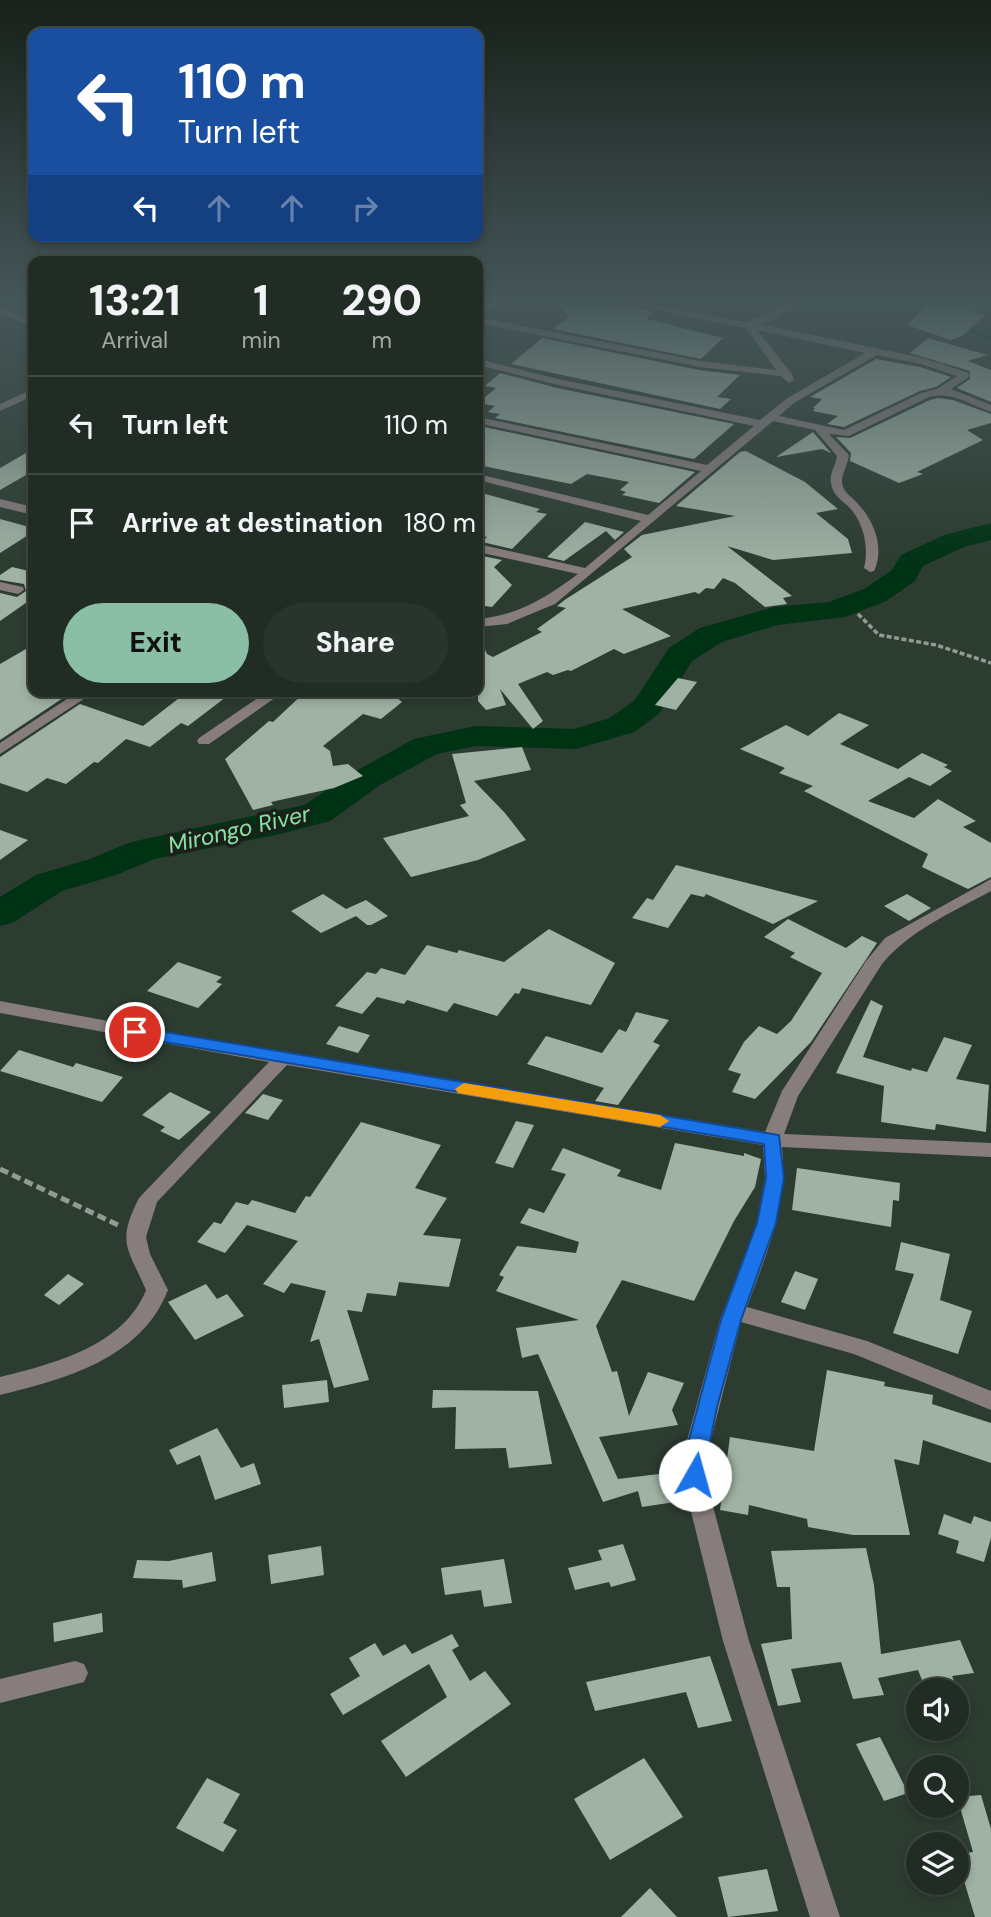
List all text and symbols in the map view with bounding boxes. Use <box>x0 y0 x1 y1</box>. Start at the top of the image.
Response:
text: 110 m <box>178 49 306 113</box>
icon: left <box>63 56 154 147</box>
text: Turn left <box>178 111 300 153</box>
icon: left <box>127 189 165 227</box>
icon: ahead <box>200 189 238 227</box>
icon: ahead <box>273 189 311 227</box>
icon: right <box>346 189 384 227</box>
text: 13:21 <box>89 273 181 328</box>
text: 1 <box>253 273 269 328</box>
text: 290 <box>342 273 422 328</box>
text: Arrival <box>101 325 168 355</box>
text: min <box>241 325 281 355</box>
text: m <box>372 325 392 355</box>
icon: left <box>63 406 101 444</box>
text: Turn left <box>122 408 229 442</box>
text: 110 m <box>384 408 448 442</box>
icon: arrive <box>63 504 101 542</box>
text: Arrive at destination <box>122 506 383 540</box>
text: 180 m <box>404 506 476 540</box>
button: Exit <box>63 603 249 683</box>
button: Share <box>263 603 448 683</box>
water label: Mirongo River <box>165 798 315 860</box>
pin <box>105 1002 165 1062</box>
icon: arrive <box>116 1013 154 1051</box>
position arrow <box>658 1438 732 1512</box>
map controls <box>906 1678 969 1895</box>
button: sound <box>906 1678 969 1741</box>
button: search <box>906 1755 969 1818</box>
button: layers <box>906 1832 969 1895</box>

